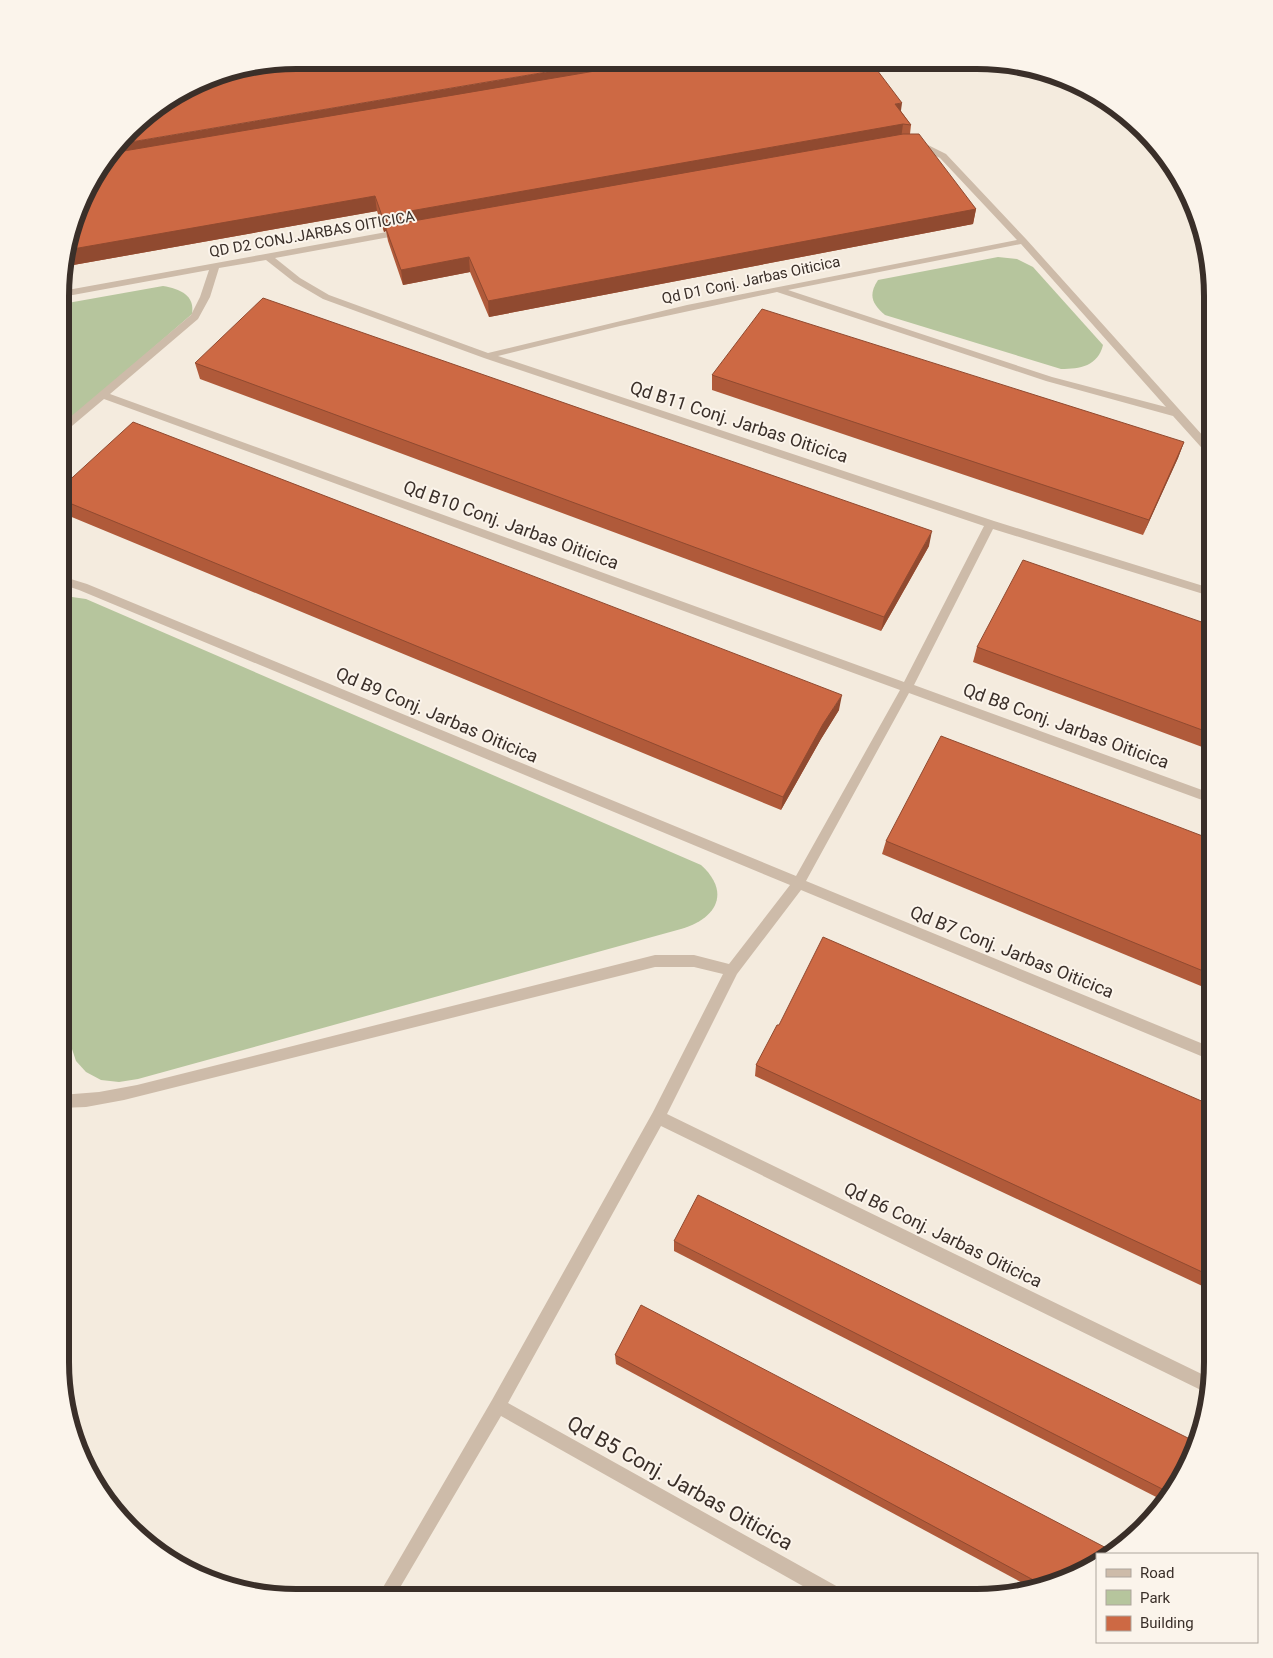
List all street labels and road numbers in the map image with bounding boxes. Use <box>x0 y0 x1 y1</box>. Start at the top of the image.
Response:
street label: QD D2 CONJ.JARBAS OITICICA <box>208 207 416 261</box>
street label: Qd D1 Conj. Jarbas Oiticica <box>660 252 842 308</box>
street label: Qd B11 Conj. Jarbas Oiticica <box>628 376 851 467</box>
street label: Qd B10 Conj. Jarbas Oiticica <box>401 476 622 573</box>
street label: Qd B9 Conj. Jarbas Oiticica <box>333 662 542 767</box>
street label: Qd B8 Conj. Jarbas Oiticica <box>960 678 1172 773</box>
street label: Qd B7 Conj. Jarbas Oiticica <box>907 901 1117 1002</box>
street label: Qd B6 Conj. Jarbas Oiticica <box>841 1177 1046 1292</box>
street label: Qd B5 Conj. Jarbas Oiticica <box>563 1411 797 1555</box>

